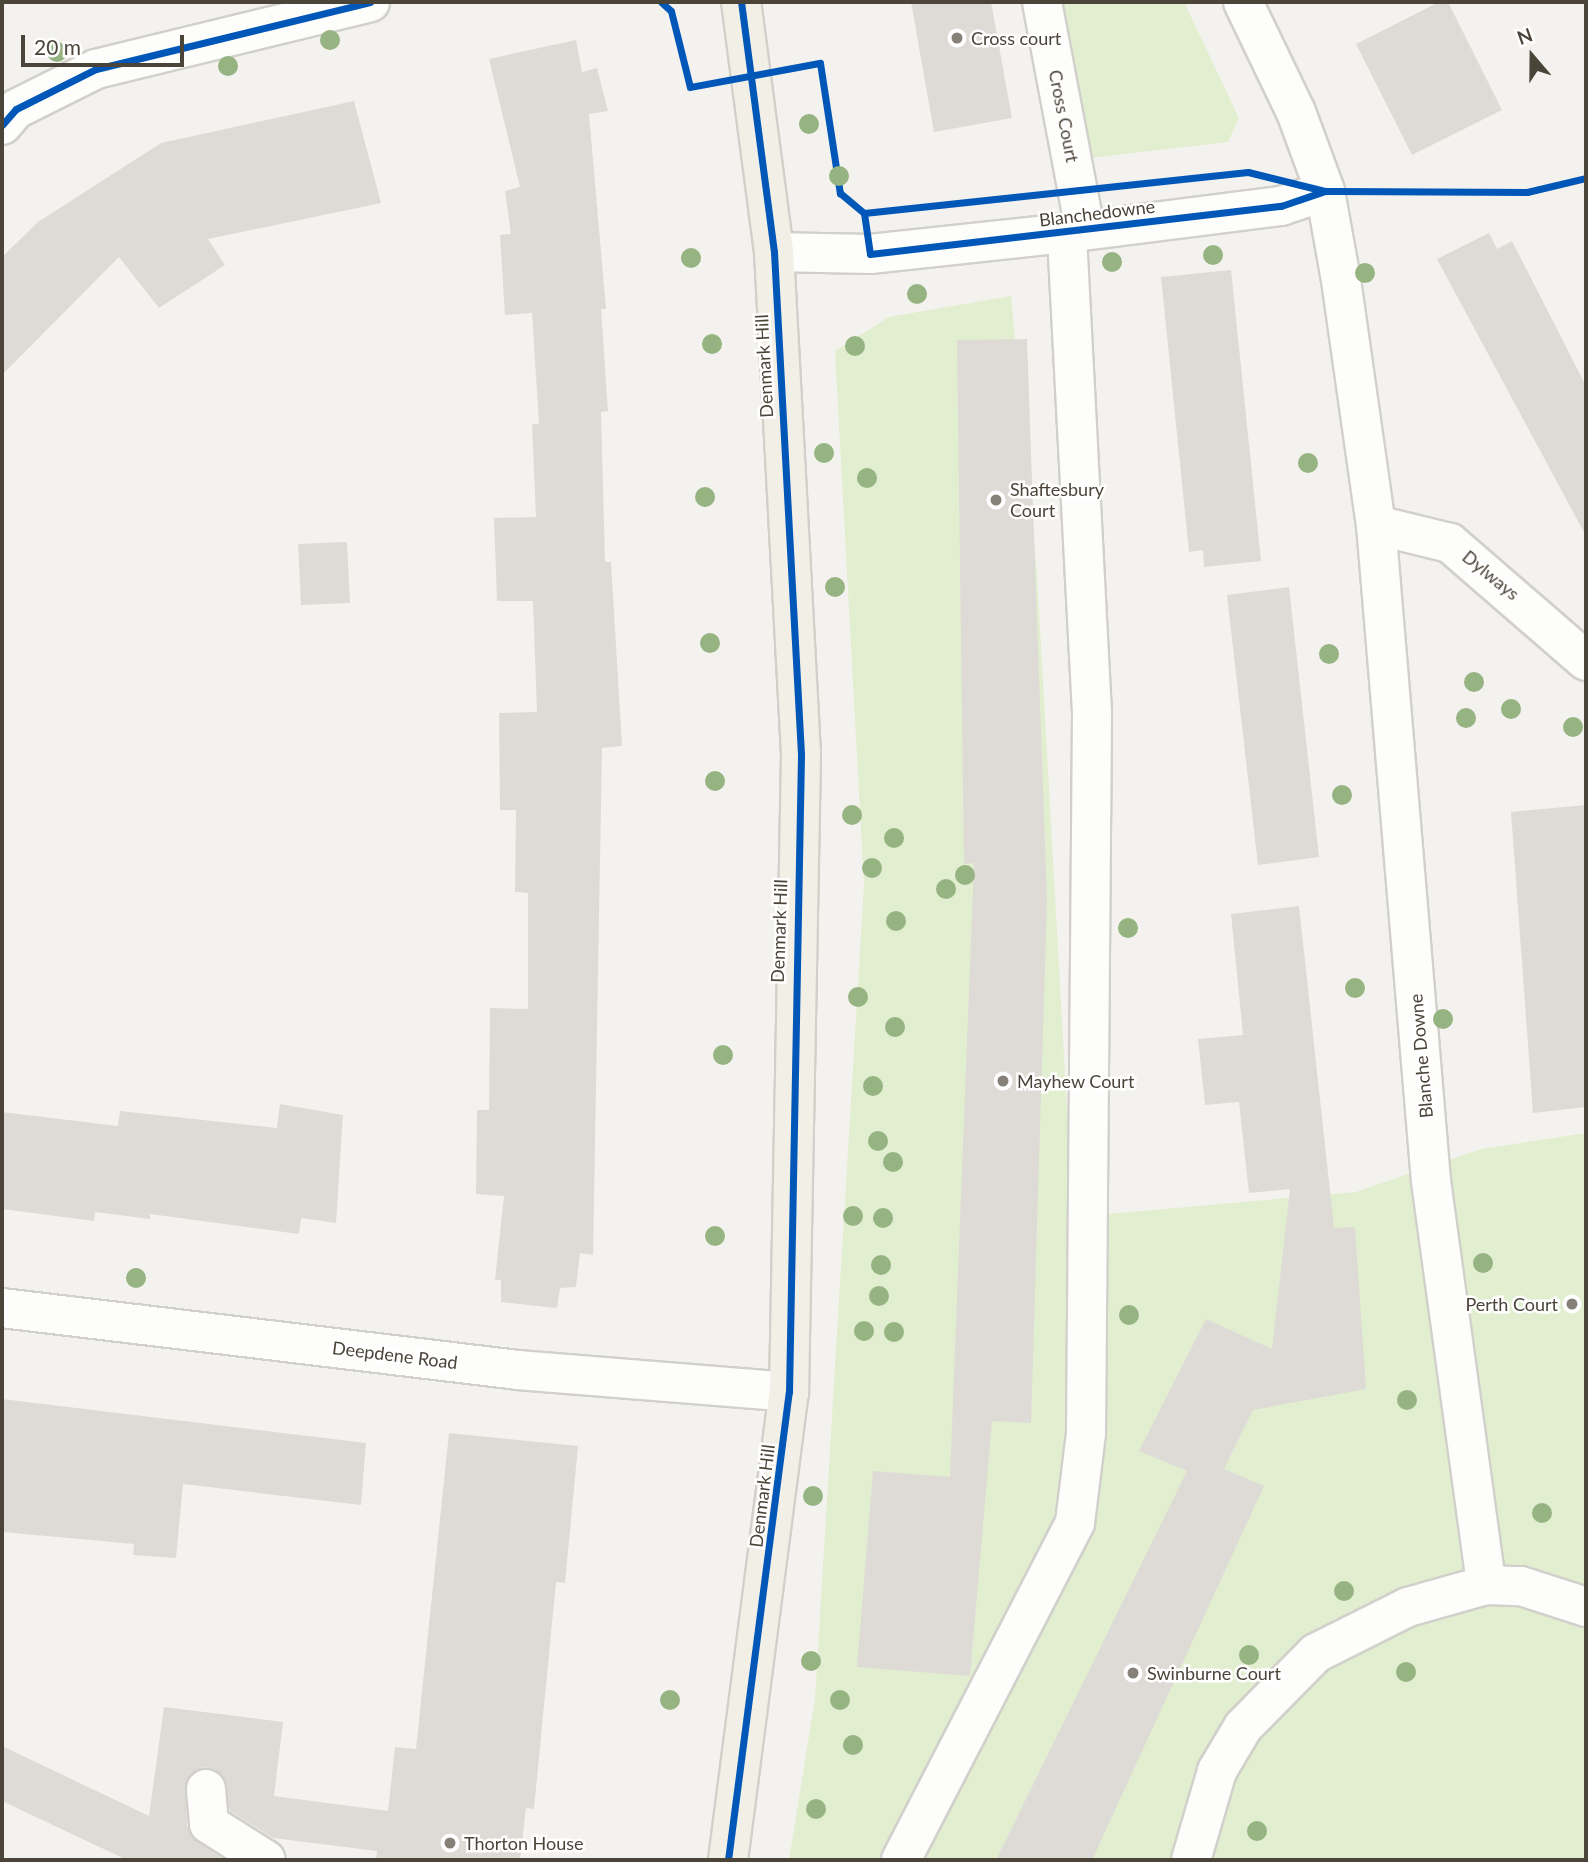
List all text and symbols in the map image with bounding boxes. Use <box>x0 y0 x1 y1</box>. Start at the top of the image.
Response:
scale bar <box>24 21 187 65</box>
north arrow <box>1497 21 1567 91</box>
text: N <box>1514 22 1535 49</box>
place label: Cross court <box>971 27 1061 49</box>
marker: Cross court <box>949 30 965 46</box>
text: 20 m <box>34 34 81 59</box>
street label: Cross Court <box>1044 68 1084 164</box>
street label: Blanchedowne <box>1038 195 1156 231</box>
street label: Denmark Hill <box>751 314 777 418</box>
place label: Shaftesbury Court <box>1010 479 1104 522</box>
marker: Shaftesbury Court <box>988 492 1004 508</box>
street label: Dylways <box>1458 546 1524 604</box>
street label: Denmark Hill <box>766 879 792 983</box>
street label: Blanche Downe <box>1405 993 1437 1119</box>
place label: Mayhew Court <box>1017 1070 1135 1092</box>
marker: Mayhew Court <box>995 1073 1011 1089</box>
place label: Perth Court <box>1465 1293 1558 1315</box>
marker: Perth Court <box>1564 1296 1580 1312</box>
street label: Deepdene Road <box>331 1337 459 1373</box>
street label: Denmark Hill <box>745 1443 779 1549</box>
place label: Swinburne Court <box>1147 1662 1281 1684</box>
marker: Swinburne Court <box>1125 1665 1141 1681</box>
place label: Thorton House <box>464 1832 584 1854</box>
marker: Thorton House <box>442 1835 458 1851</box>

